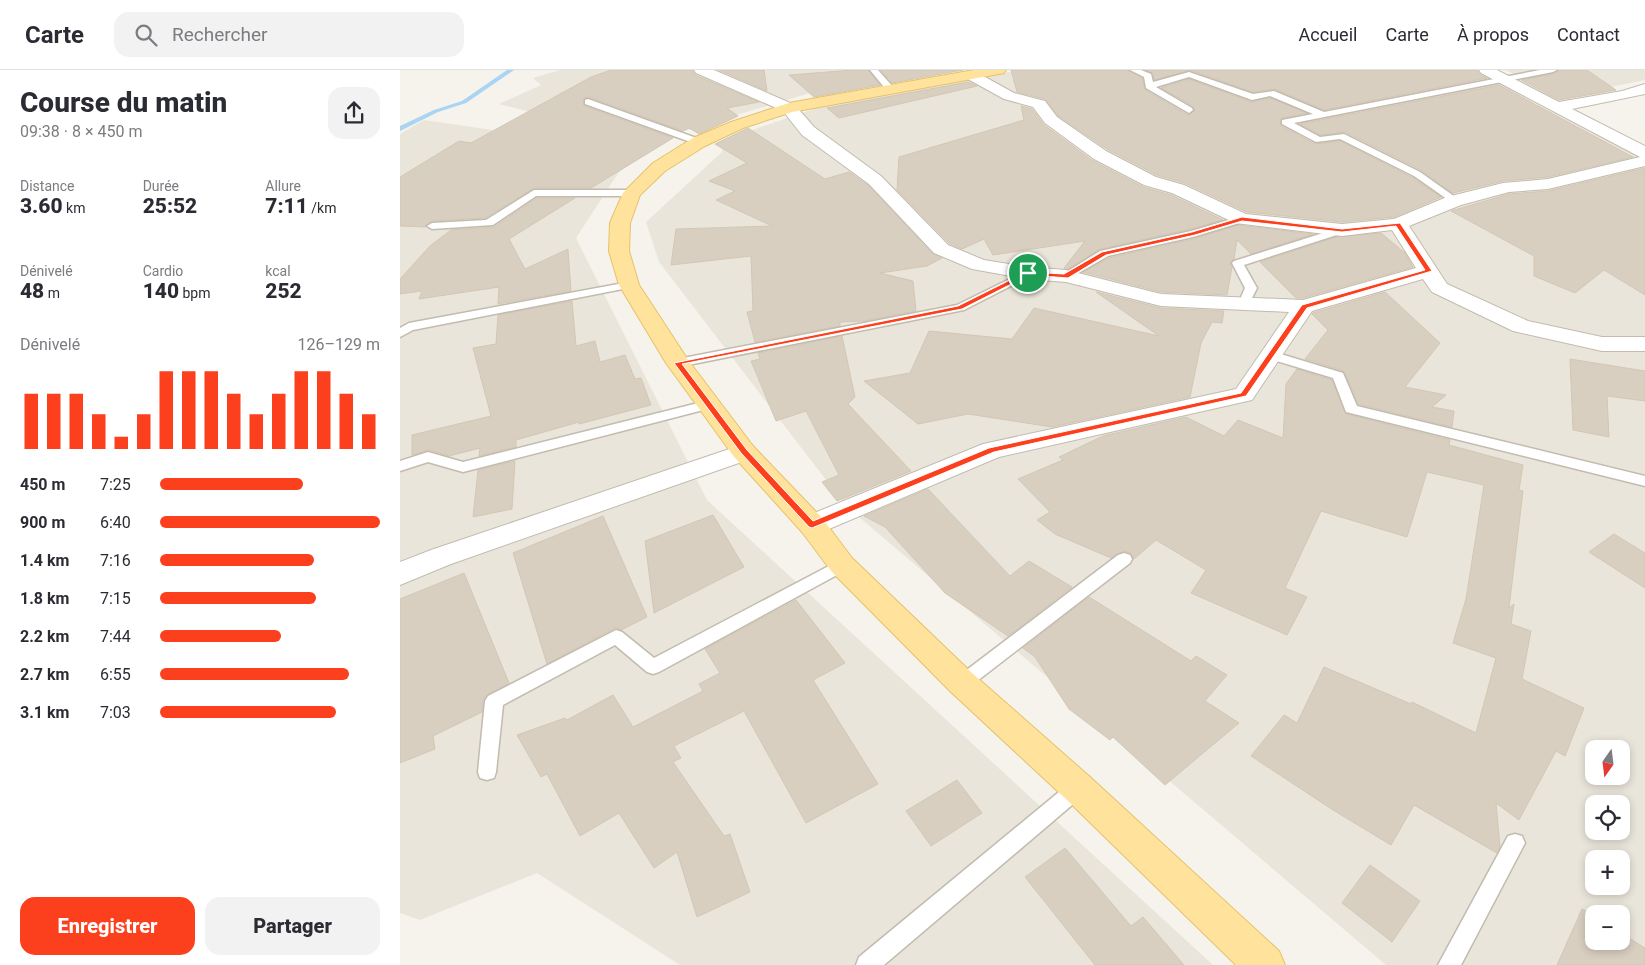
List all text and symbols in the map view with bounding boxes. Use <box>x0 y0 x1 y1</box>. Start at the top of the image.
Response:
search box <box>114 12 464 57</box>
text: Carte <box>25 21 84 49</box>
icon: search <box>132 21 160 49</box>
text: Rechercher <box>172 23 267 46</box>
text: Accueil <box>1299 24 1357 45</box>
text: Carte <box>1385 24 1429 45</box>
text: À propos <box>1457 24 1529 45</box>
text: Contact <box>1557 24 1620 45</box>
text: Course du matin <box>20 86 227 119</box>
button: share <box>328 87 380 139</box>
text: 09:38 · 8 × 450 m <box>20 122 142 141</box>
text: Distance <box>20 178 75 194</box>
text: Durée <box>143 178 179 194</box>
text: Allure <box>265 178 301 194</box>
text: 3.60 <box>20 194 63 218</box>
text: 25:52 <box>143 194 197 218</box>
text: 7:11 <box>265 194 308 218</box>
text: km <box>63 200 85 216</box>
text: /km <box>308 200 336 216</box>
pin <box>1007 252 1049 294</box>
icon: arrive <box>1014 259 1042 287</box>
text: Dénivelé <box>20 263 73 279</box>
text: Cardio <box>143 263 183 279</box>
text: kcal <box>265 263 291 279</box>
text: 48 <box>20 279 44 303</box>
text: 140 <box>143 279 179 303</box>
text: 252 <box>265 279 302 303</box>
text: m <box>44 285 60 301</box>
text: bpm <box>179 285 210 301</box>
text: Dénivelé <box>20 335 80 354</box>
text: 126–129 m <box>298 335 380 354</box>
text: 450 m <box>20 475 65 494</box>
text: 7:25 <box>100 475 131 494</box>
text: 900 m <box>20 513 65 532</box>
text: 6:40 <box>100 513 131 532</box>
text: 1.4 km <box>20 551 69 570</box>
text: 7:16 <box>100 551 131 570</box>
text: 1.8 km <box>20 589 69 608</box>
text: 7:15 <box>100 589 131 608</box>
text: 2.2 km <box>20 627 69 646</box>
text: 7:44 <box>100 627 131 646</box>
text: 2.7 km <box>20 665 69 684</box>
text: 6:55 <box>100 665 131 684</box>
text: 3.1 km <box>20 703 69 722</box>
text: 7:03 <box>100 703 131 722</box>
north arrow <box>1585 740 1630 785</box>
map controls <box>1585 740 1630 950</box>
button: locate <box>1585 795 1630 840</box>
button: + <box>1585 850 1630 895</box>
button: Enregistrer <box>20 897 195 955</box>
button: Partager <box>205 897 380 955</box>
button: − <box>1585 905 1630 950</box>

